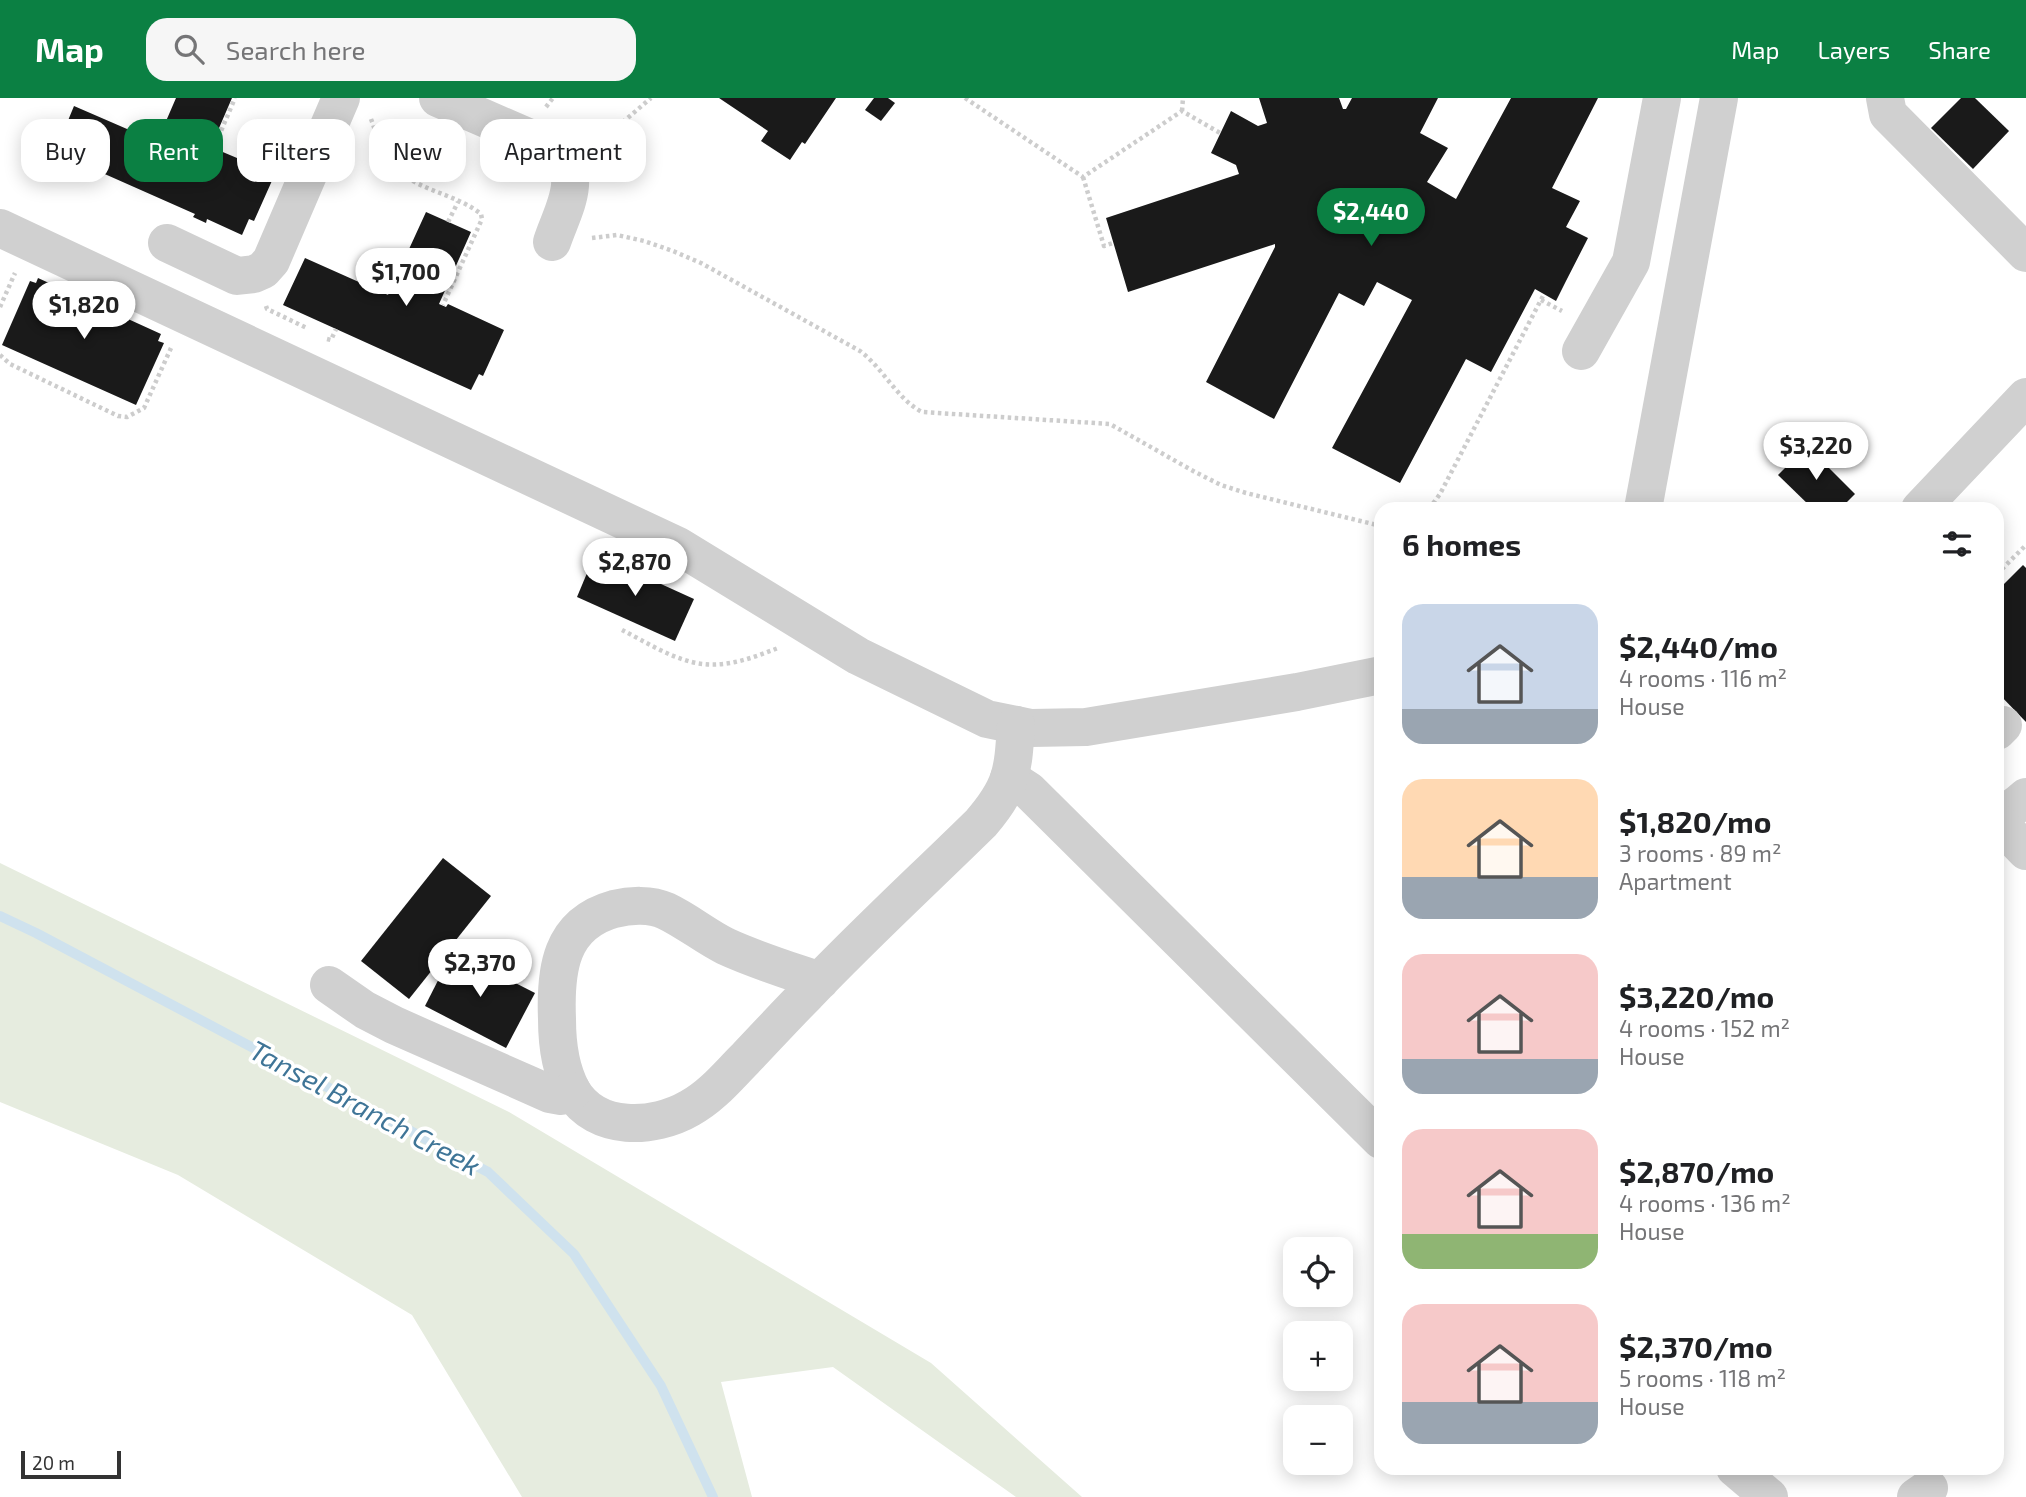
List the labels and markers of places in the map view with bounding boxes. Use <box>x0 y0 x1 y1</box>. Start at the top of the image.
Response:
pin: $2,440 <box>1314 188 1428 248</box>
pin: $1,700 <box>349 248 463 308</box>
pin: $1,820 <box>27 282 141 341</box>
pin: $3,220 <box>1759 422 1873 482</box>
pin: $2,870 <box>578 538 692 598</box>
pin: $2,370 <box>423 940 537 999</box>

